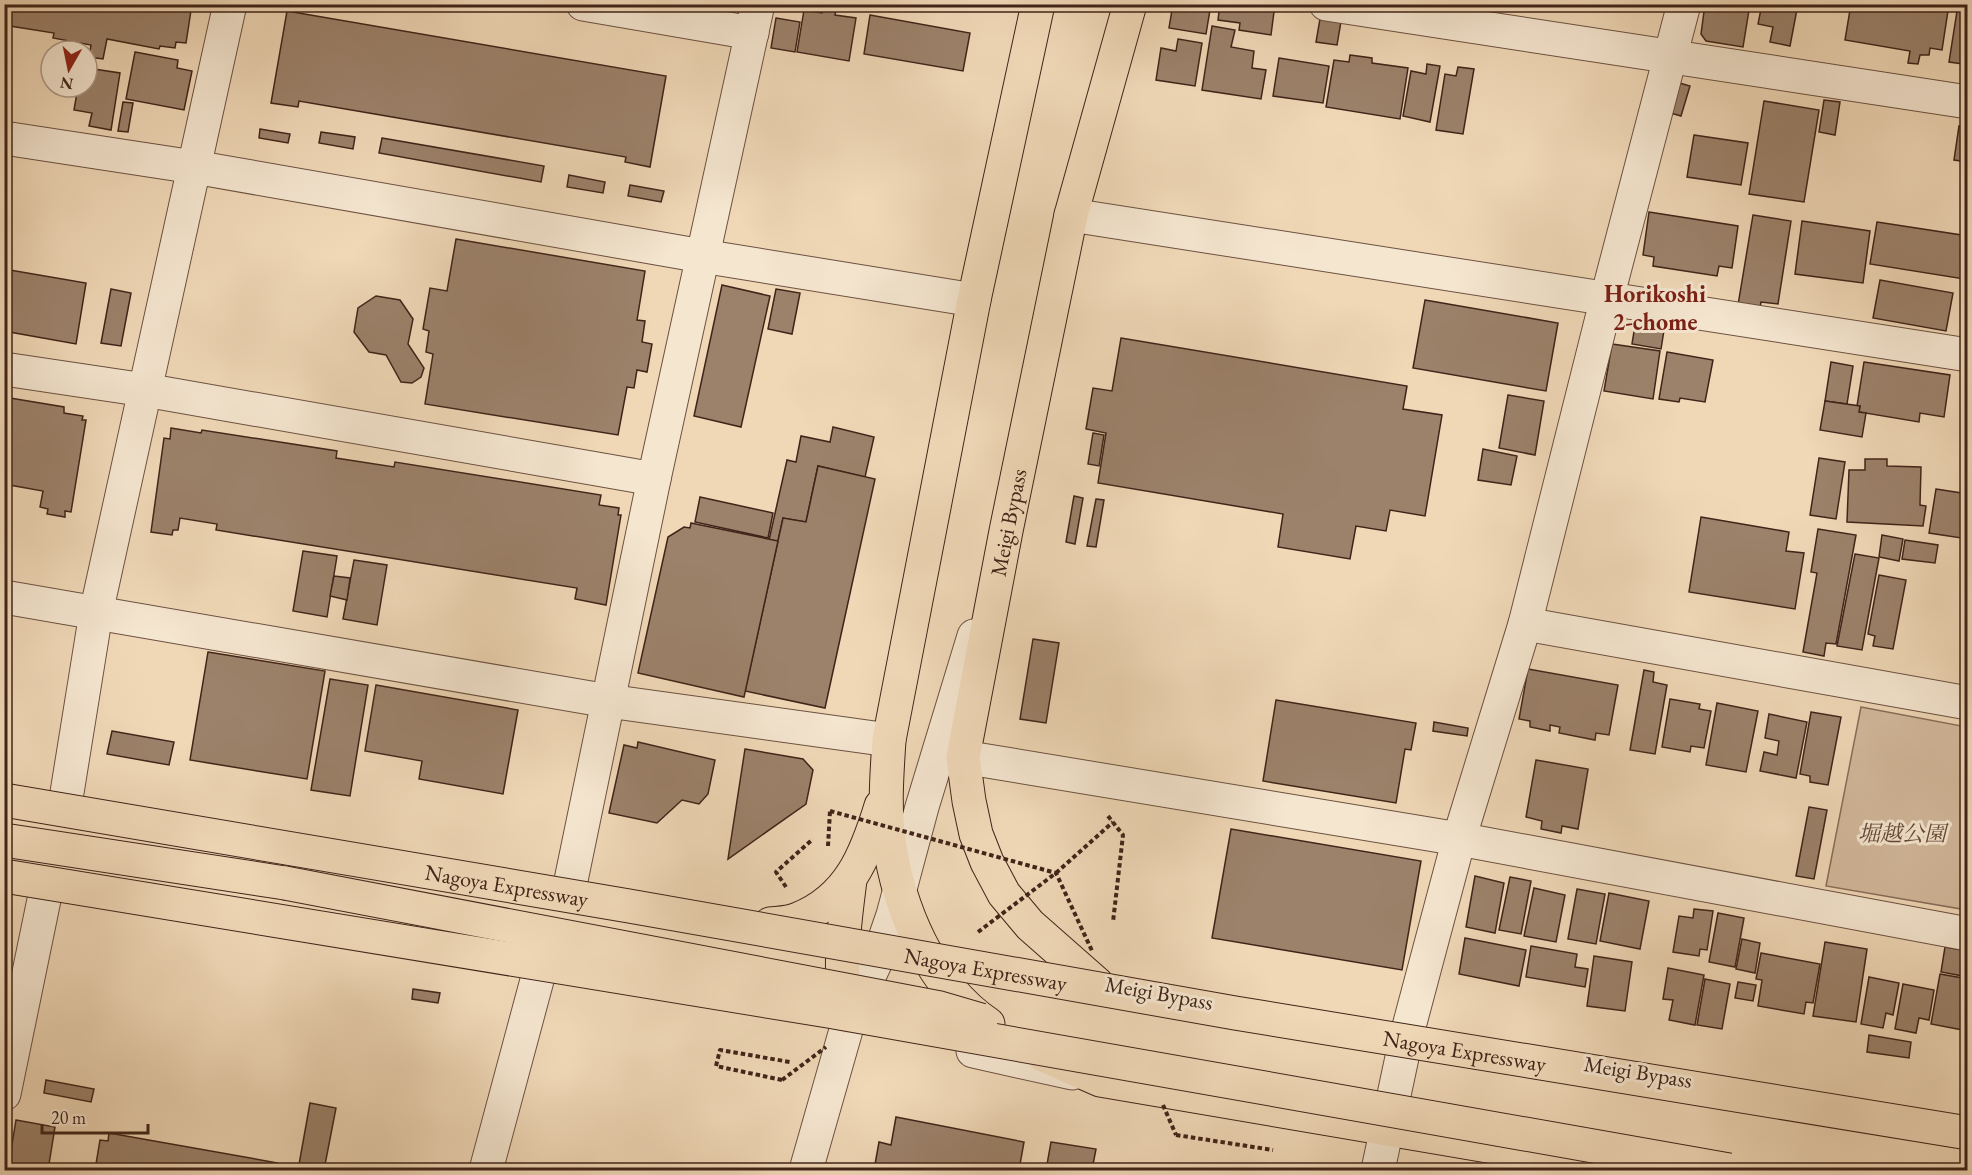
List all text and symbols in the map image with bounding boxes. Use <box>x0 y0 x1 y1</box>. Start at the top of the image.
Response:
north arrow <box>39 39 99 99</box>
text: N <box>59 72 75 95</box>
district label: Horikoshi 2-chome <box>1604 278 1706 337</box>
street label: Meigi Bypass <box>983 466 1033 579</box>
park label: 堀越公園 <box>1858 819 1949 848</box>
street label: Nagoya Expressway <box>423 857 591 913</box>
street label: Nagoya Expressway <box>902 940 1070 998</box>
street label: Meigi Bypass <box>1103 969 1215 1017</box>
street label: Nagoya Expressway <box>1381 1023 1549 1078</box>
street label: Meigi Bypass <box>1582 1049 1694 1095</box>
scale bar <box>42 1097 148 1135</box>
text: 20 m <box>51 1106 86 1129</box>

